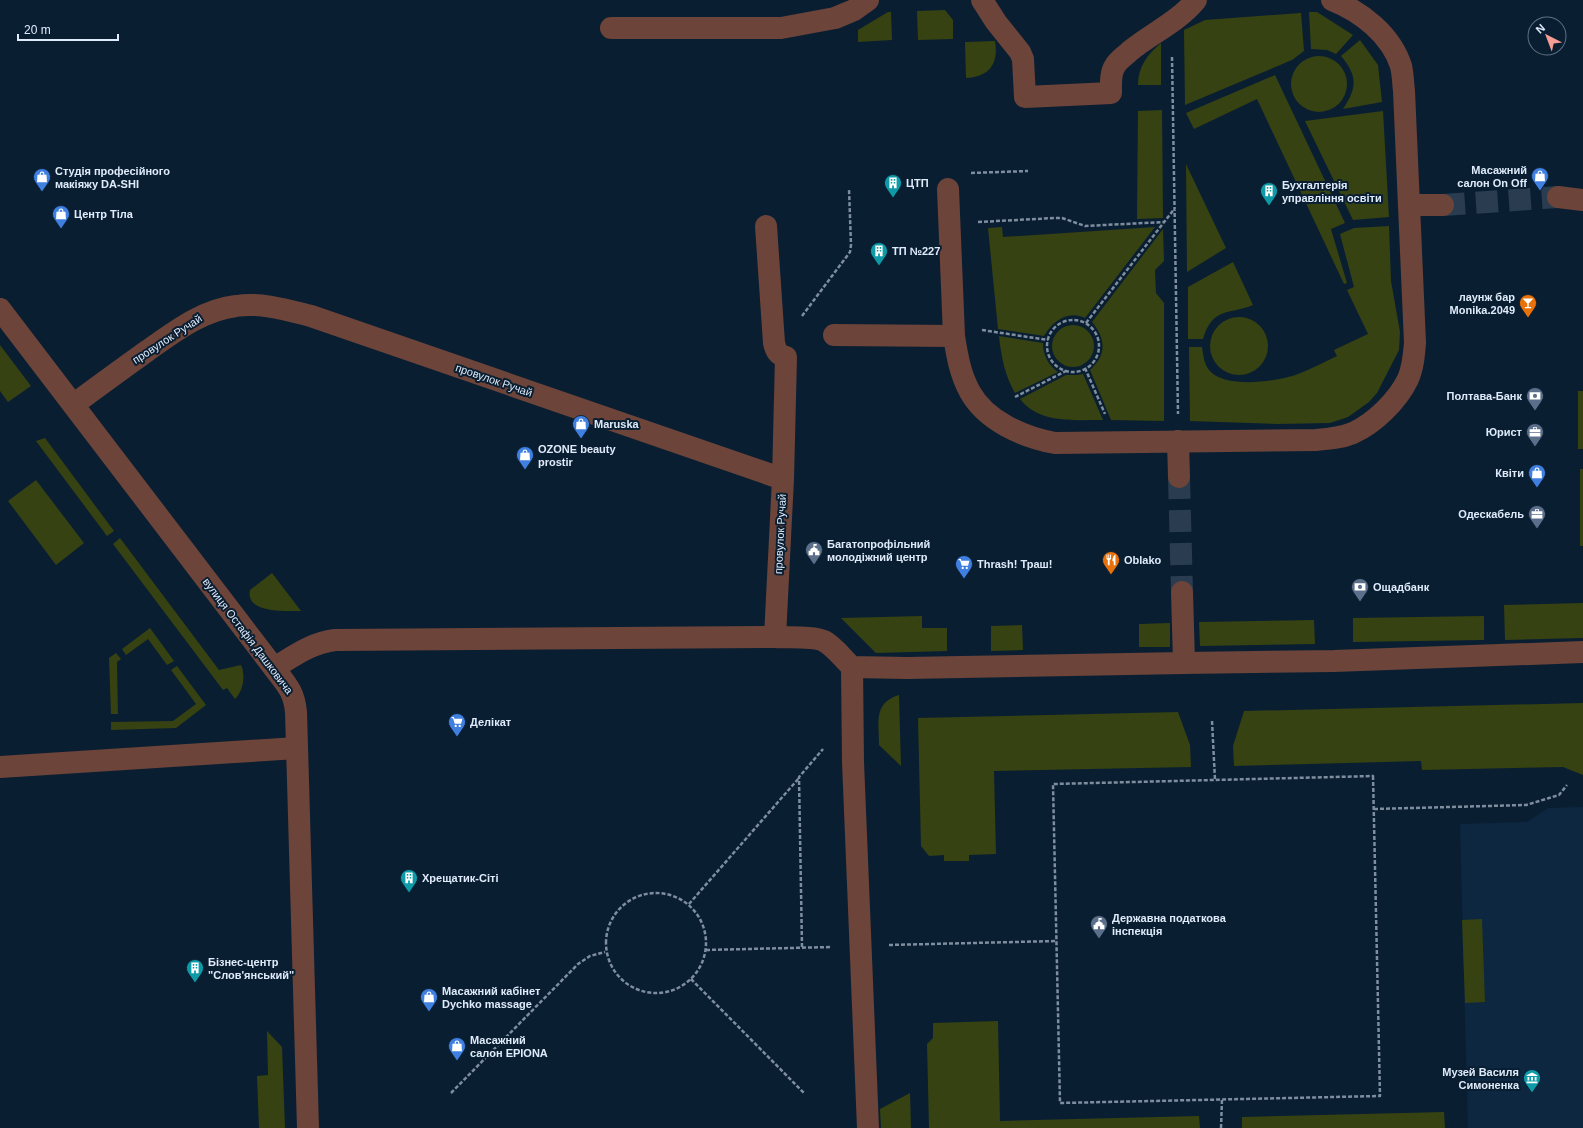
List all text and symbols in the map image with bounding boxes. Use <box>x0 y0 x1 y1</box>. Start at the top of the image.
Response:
scale bar <box>18 16 118 42</box>
north arrow <box>1527 16 1567 56</box>
text: N <box>1533 21 1547 36</box>
text: 20 m <box>24 23 51 37</box>
place label: Масажний салон On Off <box>1457 164 1527 189</box>
place label: Студія професійного макіяжу DA-SHI <box>55 165 170 190</box>
shop icon: Масажний салон On Off <box>1530 166 1550 191</box>
shop icon: Студія професійного макіяжу DA-SHI <box>32 167 52 192</box>
building icon: ЦТП <box>883 173 903 198</box>
place label: ЦТП <box>906 177 929 189</box>
place label: Бухгалтерія управління освіти <box>1282 179 1382 204</box>
building icon: Бухгалтерія управління освіти <box>1259 181 1279 206</box>
shop icon: Центр Тіла <box>51 204 71 229</box>
place label: Центр Тіла <box>74 208 134 220</box>
building icon: ТП №227 <box>869 241 889 266</box>
place label: ТП №227 <box>892 245 940 257</box>
place label: лаунж бар Monika.2049 <box>1450 291 1515 316</box>
bar icon: лаунж бар Monika.2049 <box>1518 293 1538 318</box>
street label: провулок Ручай <box>130 312 204 366</box>
street label: провулок Ручай <box>454 361 534 399</box>
bank icon: Полтава-Банк <box>1525 386 1545 411</box>
place label: Полтава-Банк <box>1447 390 1522 402</box>
shop icon: Maruska <box>571 414 591 439</box>
place label: Maruska <box>594 418 640 430</box>
office icon: Юрист <box>1525 422 1545 447</box>
place label: Юрист <box>1486 426 1523 438</box>
place label: OZONE beauty prostir <box>538 443 617 468</box>
shop icon: OZONE beauty prostir <box>515 445 535 470</box>
shop icon: Квіти <box>1527 463 1547 488</box>
place label: Квіти <box>1495 467 1524 479</box>
street label: провулок Ручай <box>772 494 788 574</box>
office icon: Одескабель <box>1527 504 1547 529</box>
place label: Одескабель <box>1458 508 1524 520</box>
place label: Багатопрофільний молодіжний центр <box>827 538 930 563</box>
public building icon: Багатопрофільний молодіжний центр <box>804 540 824 565</box>
restaurant icon: Oblako <box>1101 550 1121 575</box>
supermarket icon: Thrash! Траш! <box>954 554 974 579</box>
place label: Oblako <box>1124 554 1162 566</box>
place label: Thrash! Траш! <box>977 558 1052 570</box>
street label: вулиця Остафія Дашковича <box>201 576 296 697</box>
bank icon: Ощадбанк <box>1350 577 1370 602</box>
place label: Ощадбанк <box>1373 581 1430 593</box>
supermarket icon: Делікат <box>447 712 467 737</box>
place label: Делікат <box>470 716 512 728</box>
building icon: Хрещатик-Сіті <box>399 868 419 893</box>
place label: Хрещатик-Сіті <box>422 872 498 884</box>
place label: Державна податкова інспекція <box>1112 912 1227 937</box>
public building icon: Державна податкова інспекція <box>1089 914 1109 939</box>
place label: Бізнес-центр "Слов'янський" <box>208 956 294 981</box>
building icon: Бізнес-центр "Слов'янський" <box>185 958 205 983</box>
place label: Масажний кабінет Dychko massage <box>442 985 541 1010</box>
shop icon: Масажний кабінет Dychko massage <box>419 987 439 1012</box>
place label: Масажний салон EPIONA <box>470 1034 548 1059</box>
shop icon: Масажний салон EPIONA <box>447 1036 467 1061</box>
place label: Музей Василя Симоненка <box>1442 1066 1520 1091</box>
museum icon: Музей Василя Симоненка <box>1522 1068 1542 1093</box>

